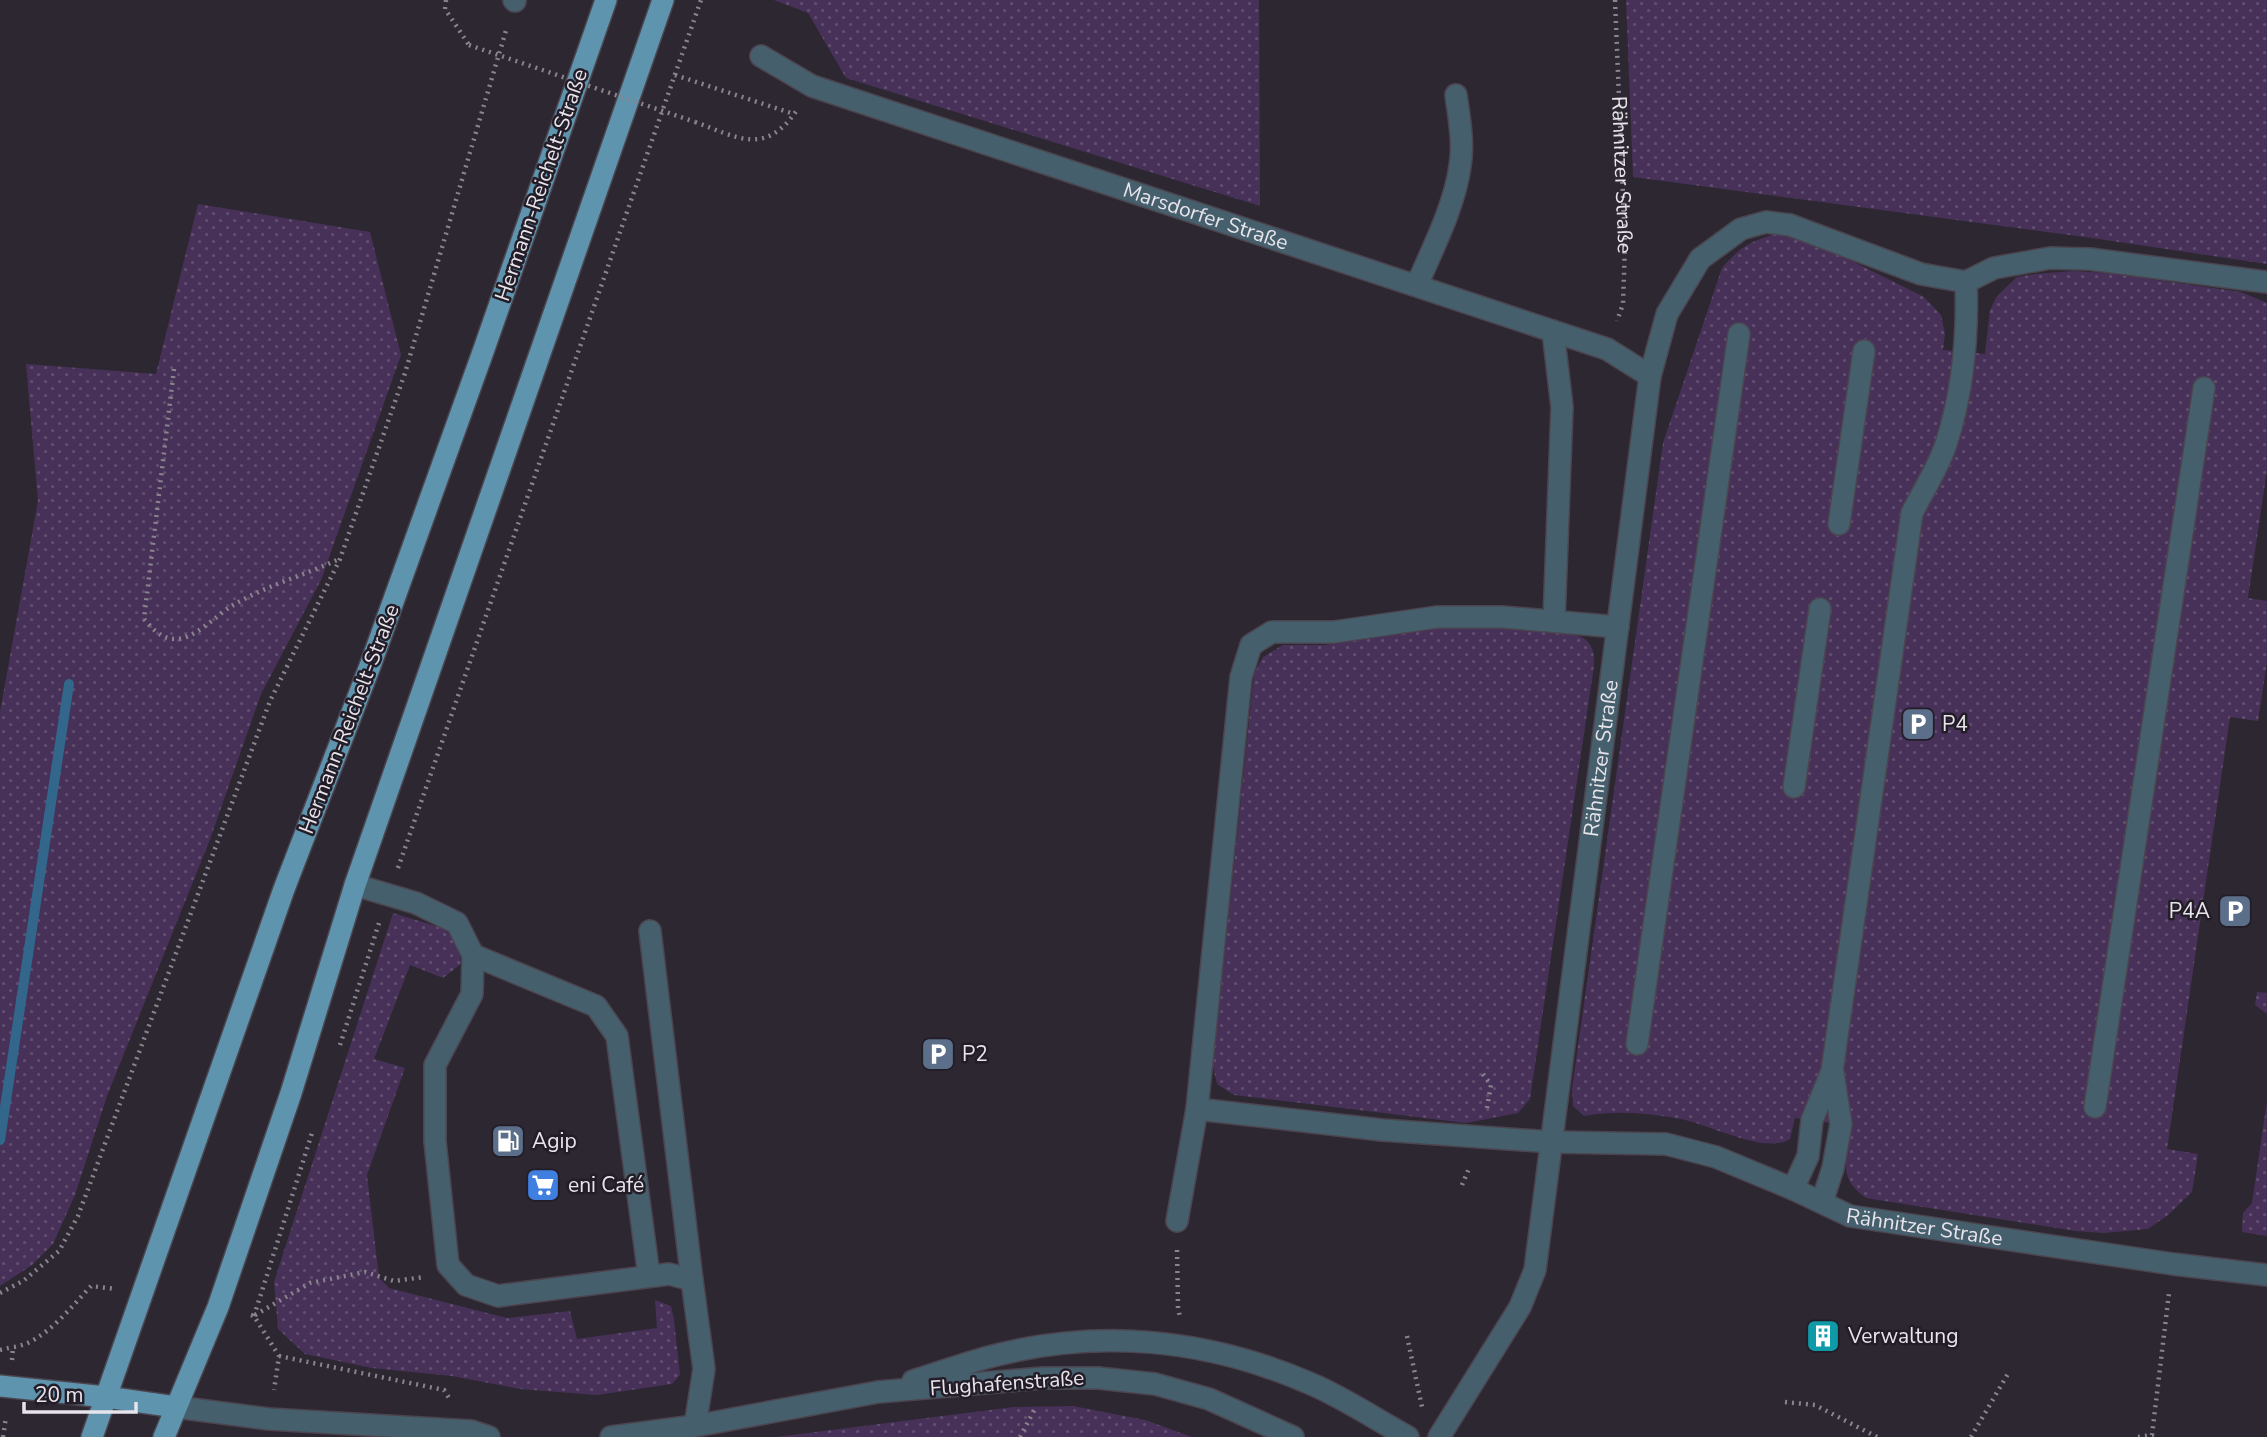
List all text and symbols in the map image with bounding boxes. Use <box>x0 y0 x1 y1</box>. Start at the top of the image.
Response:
street label: Hermann-Reichelt-Straße <box>488 65 594 305</box>
street label: Rähnitzer Straße <box>1605 95 1639 254</box>
street label: Marsdorfer Straße <box>1120 176 1292 257</box>
street label: Hermann-Reichelt-Straße <box>292 600 406 838</box>
street label: Rähnitzer Straße <box>1577 678 1625 838</box>
parking icon: P4 <box>1899 705 1937 743</box>
place label: P4 <box>1942 710 1968 738</box>
parking icon: P4A <box>2216 892 2254 930</box>
place label: P4A <box>2169 897 2210 925</box>
parking icon: P2 <box>919 1035 957 1073</box>
place label: P2 <box>962 1040 988 1068</box>
fuel station icon: Agip <box>489 1122 527 1160</box>
place label: Agip <box>532 1127 577 1155</box>
supermarket icon: eni Café <box>524 1166 562 1204</box>
place label: eni Café <box>568 1171 644 1199</box>
street label: Rähnitzer Straße <box>1844 1202 2005 1253</box>
building icon: Verwaltung <box>1804 1317 1842 1355</box>
place label: Verwaltung <box>1847 1322 1959 1350</box>
street label: Flughafenstraße <box>929 1364 1085 1402</box>
scale bar <box>24 1370 136 1414</box>
text: 20 m <box>35 1381 84 1409</box>

